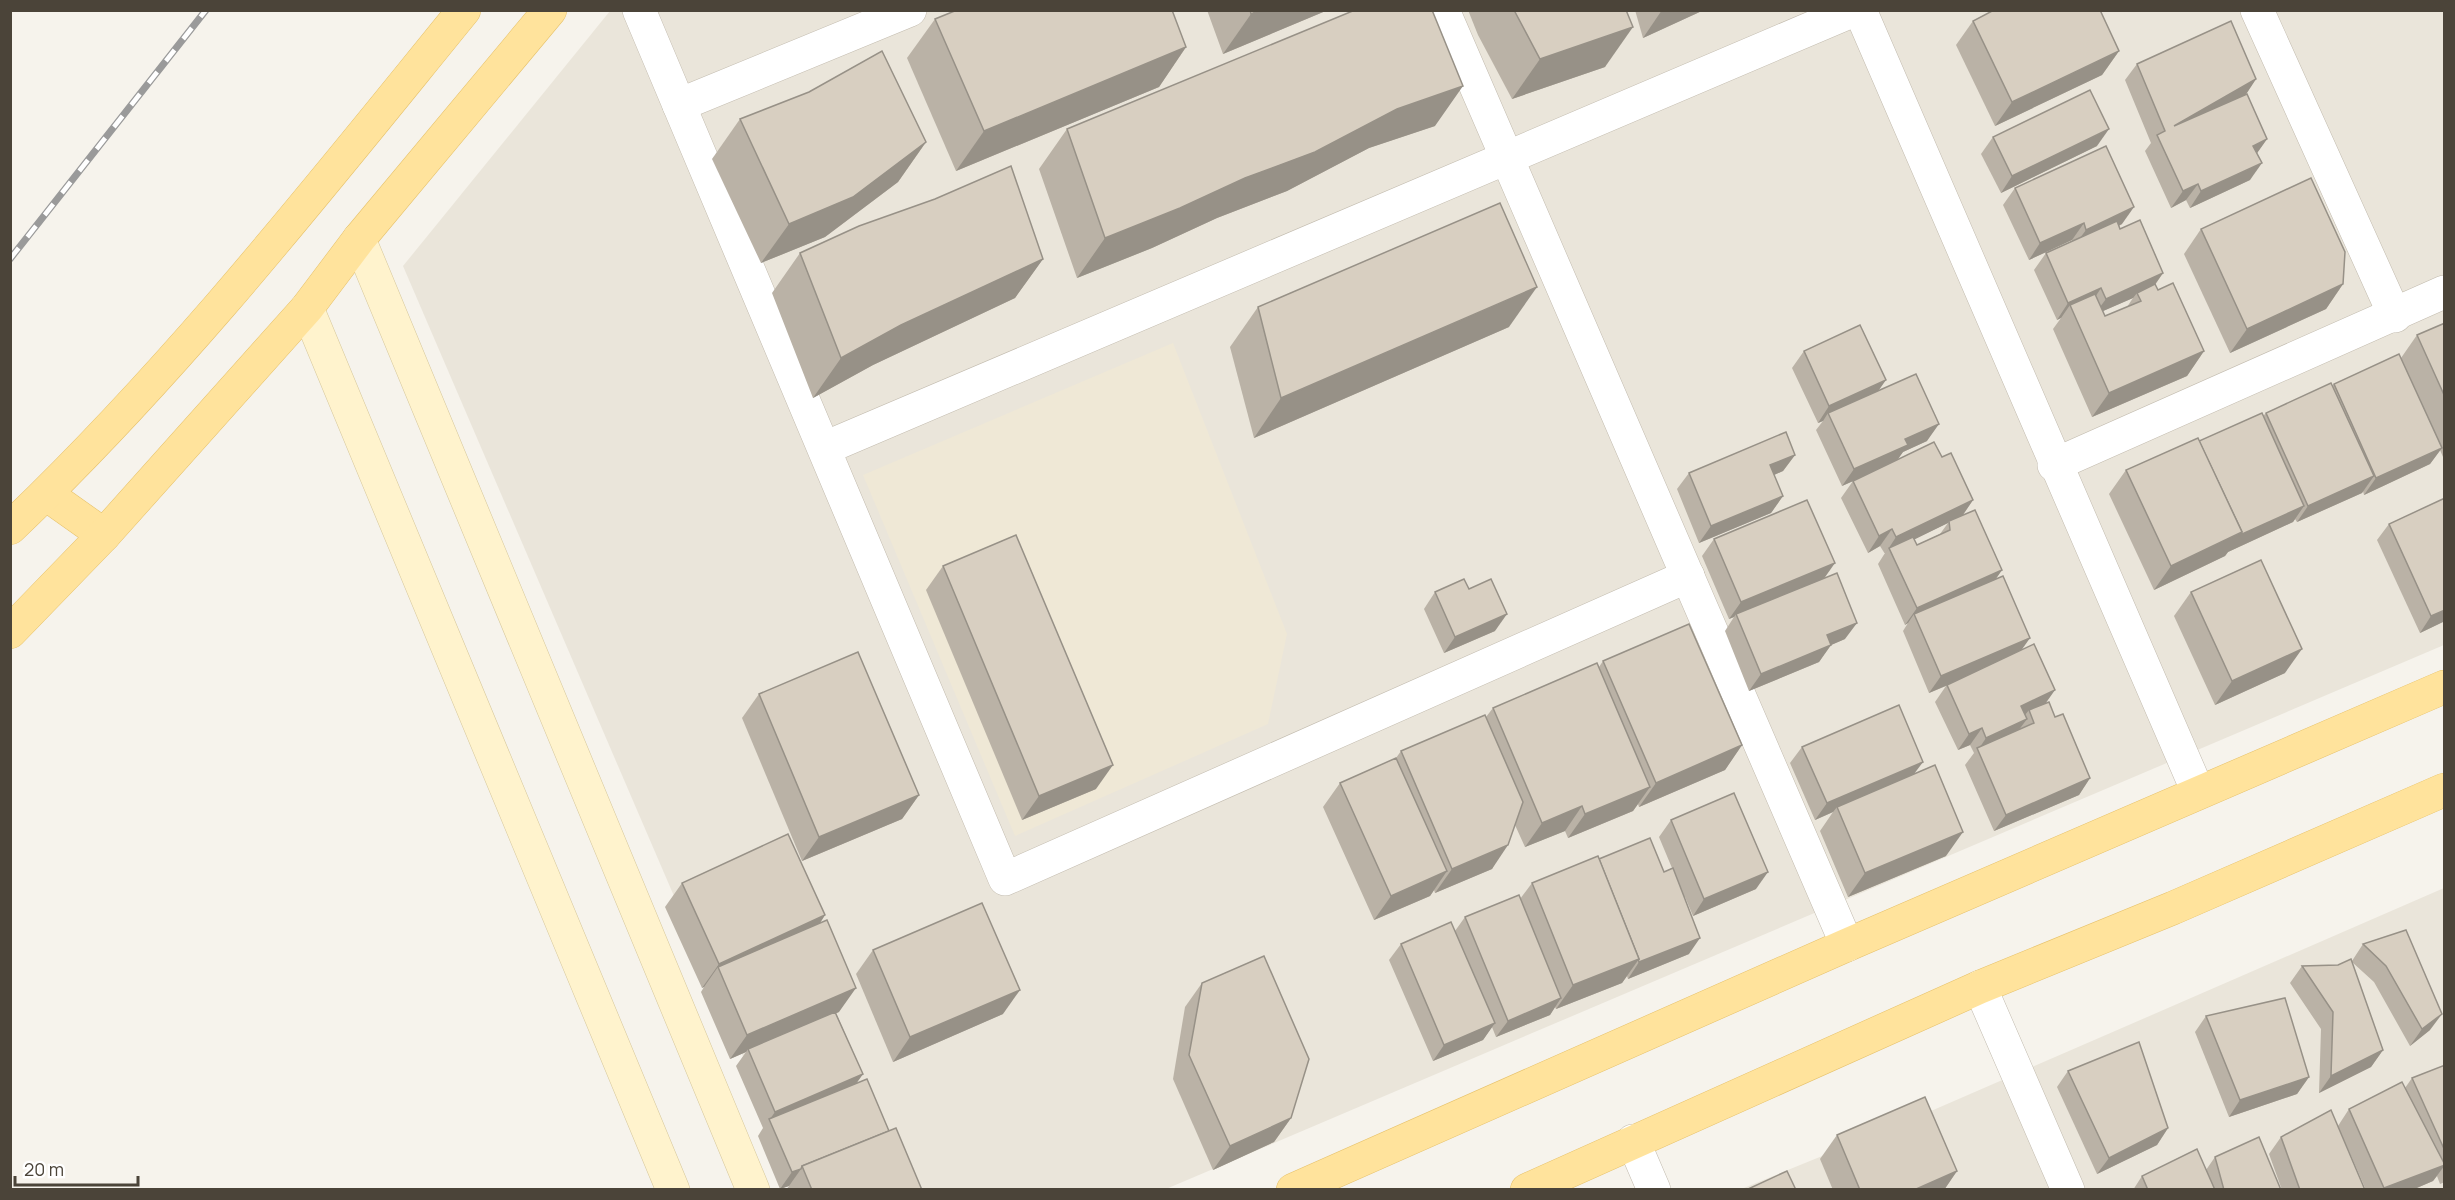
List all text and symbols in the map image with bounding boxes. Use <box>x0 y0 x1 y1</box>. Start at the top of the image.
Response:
scale bar <box>15 1149 138 1187</box>
text: 20 m <box>24 1157 64 1181</box>

